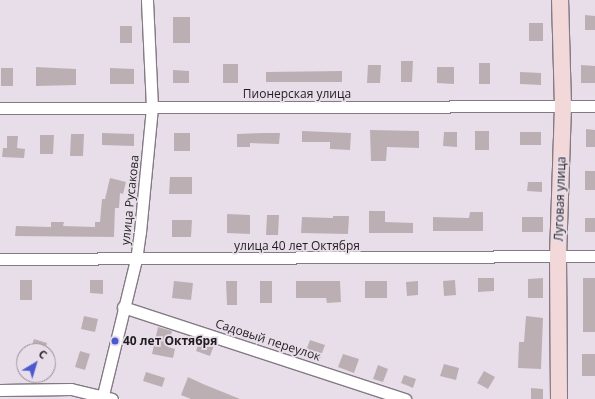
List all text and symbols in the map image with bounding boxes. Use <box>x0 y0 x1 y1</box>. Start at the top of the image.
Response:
street label: Пионерская улица <box>243 87 351 101</box>
street label: улица Русакова <box>118 154 142 246</box>
street label: Луговая улица <box>551 156 569 242</box>
street label: улица 40 лет Октября <box>234 239 360 253</box>
street label: Садовый переулок <box>214 316 322 364</box>
place label: 40 лет Октября <box>123 334 217 348</box>
marker: 40 лет Октября <box>110 336 120 346</box>
north arrow <box>16 343 56 383</box>
text: С <box>36 346 50 362</box>

